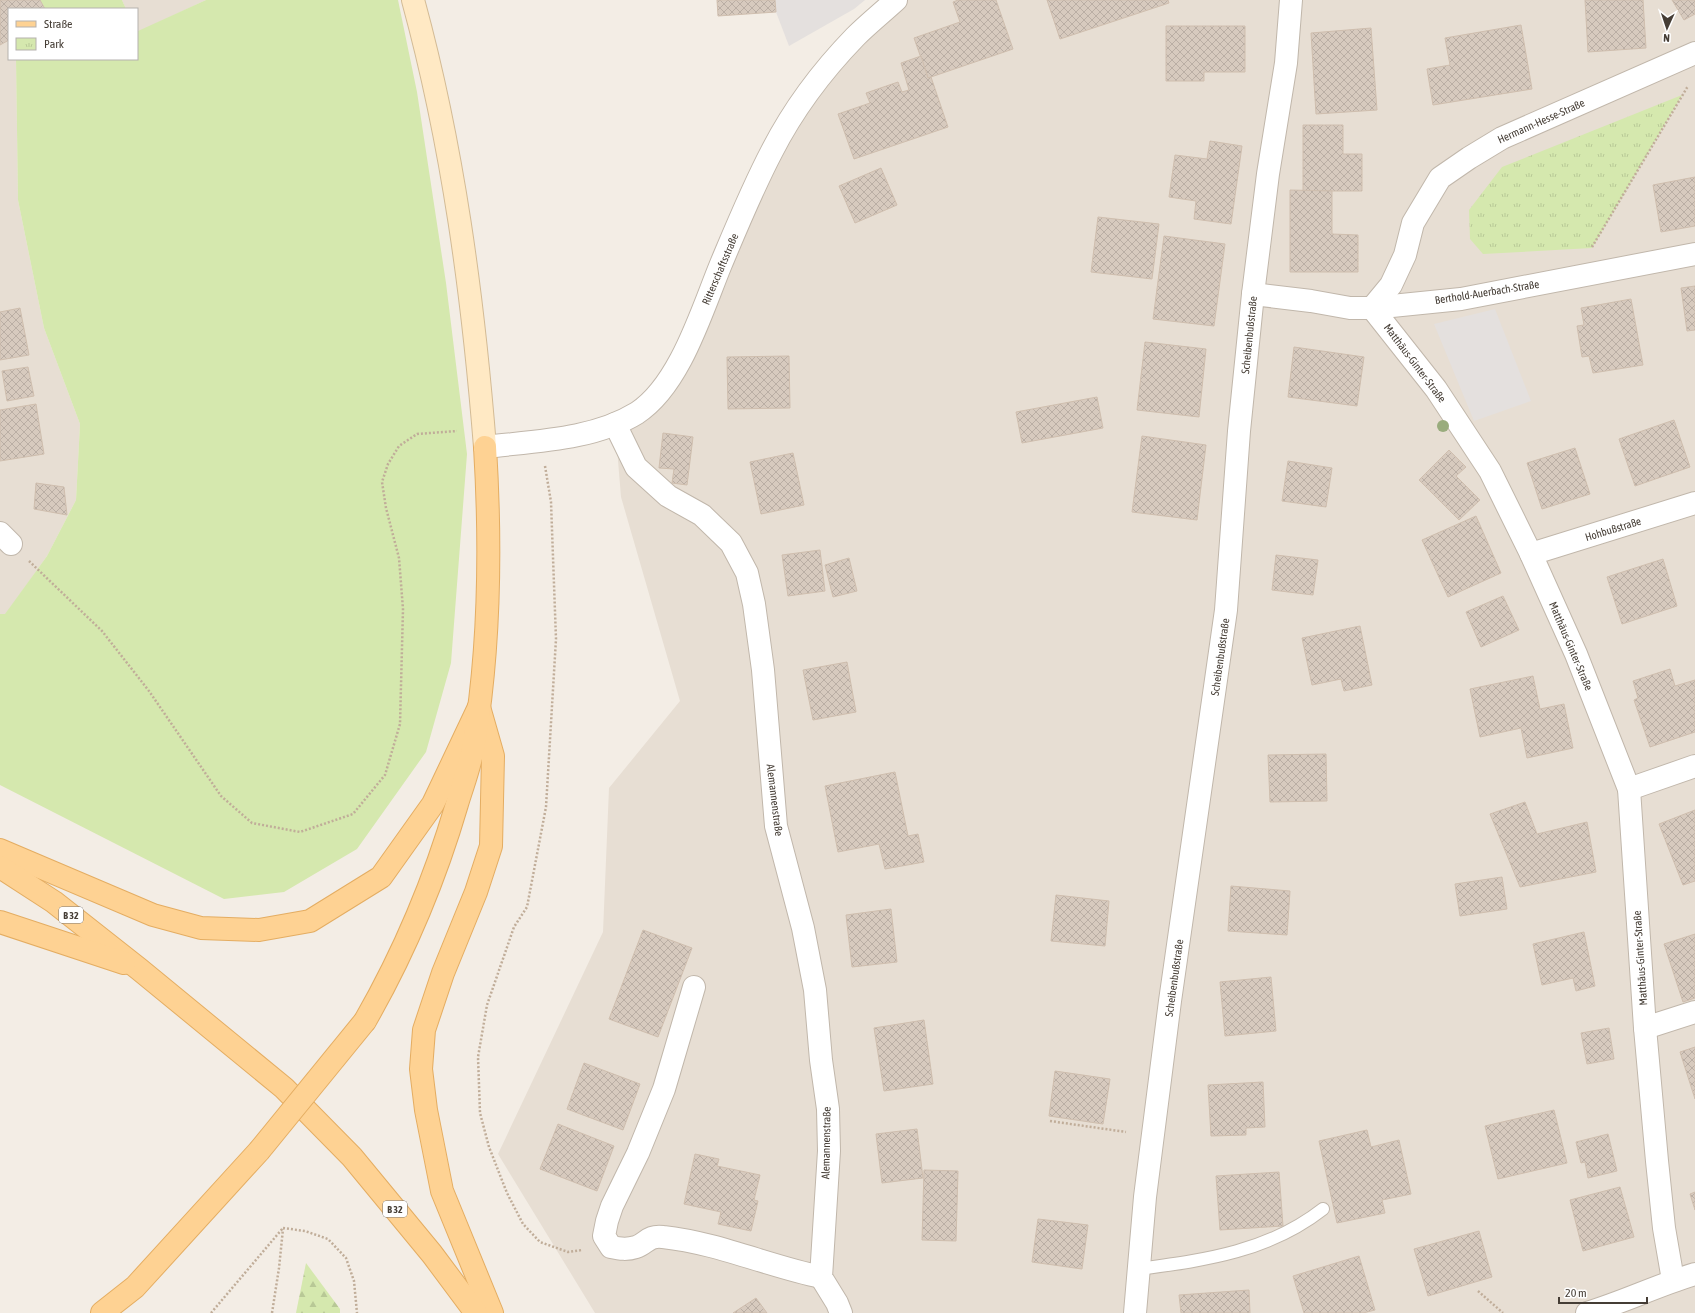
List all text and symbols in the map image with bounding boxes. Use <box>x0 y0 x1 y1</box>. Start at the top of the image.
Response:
legend <box>8 8 138 60</box>
north arrow <box>1647 8 1687 48</box>
text: Straße <box>44 17 72 31</box>
text: N <box>1663 32 1670 44</box>
text: Park <box>44 37 65 51</box>
street label: Hermann-Hesse-Straße <box>1496 96 1586 146</box>
street label: Ritterschaftsstraße <box>700 232 740 306</box>
street label: Berthold-Auerbach-Straße <box>1434 278 1540 306</box>
street label: Scheibenbußstraße <box>1239 296 1259 374</box>
street label: Matthäus-Ginter-Straße <box>1382 321 1448 405</box>
street label: Hohbußstraße <box>1584 515 1642 543</box>
street label: Matthäus-Ginter-Straße <box>1547 600 1595 692</box>
street label: Scheibenbußstraße <box>1209 617 1231 697</box>
street label: Alemannenstraße <box>765 763 785 837</box>
road number: B 32 <box>59 907 83 923</box>
street label: Matthäus-Ginter-Straße <box>1631 910 1649 1006</box>
street label: Scheibenbußstraße <box>1163 938 1185 1018</box>
street label: Alemannenstraße <box>819 1107 833 1179</box>
road number: B 32 <box>383 1201 407 1217</box>
scale bar <box>1559 1279 1647 1305</box>
text: 20 m <box>1565 1286 1587 1300</box>

